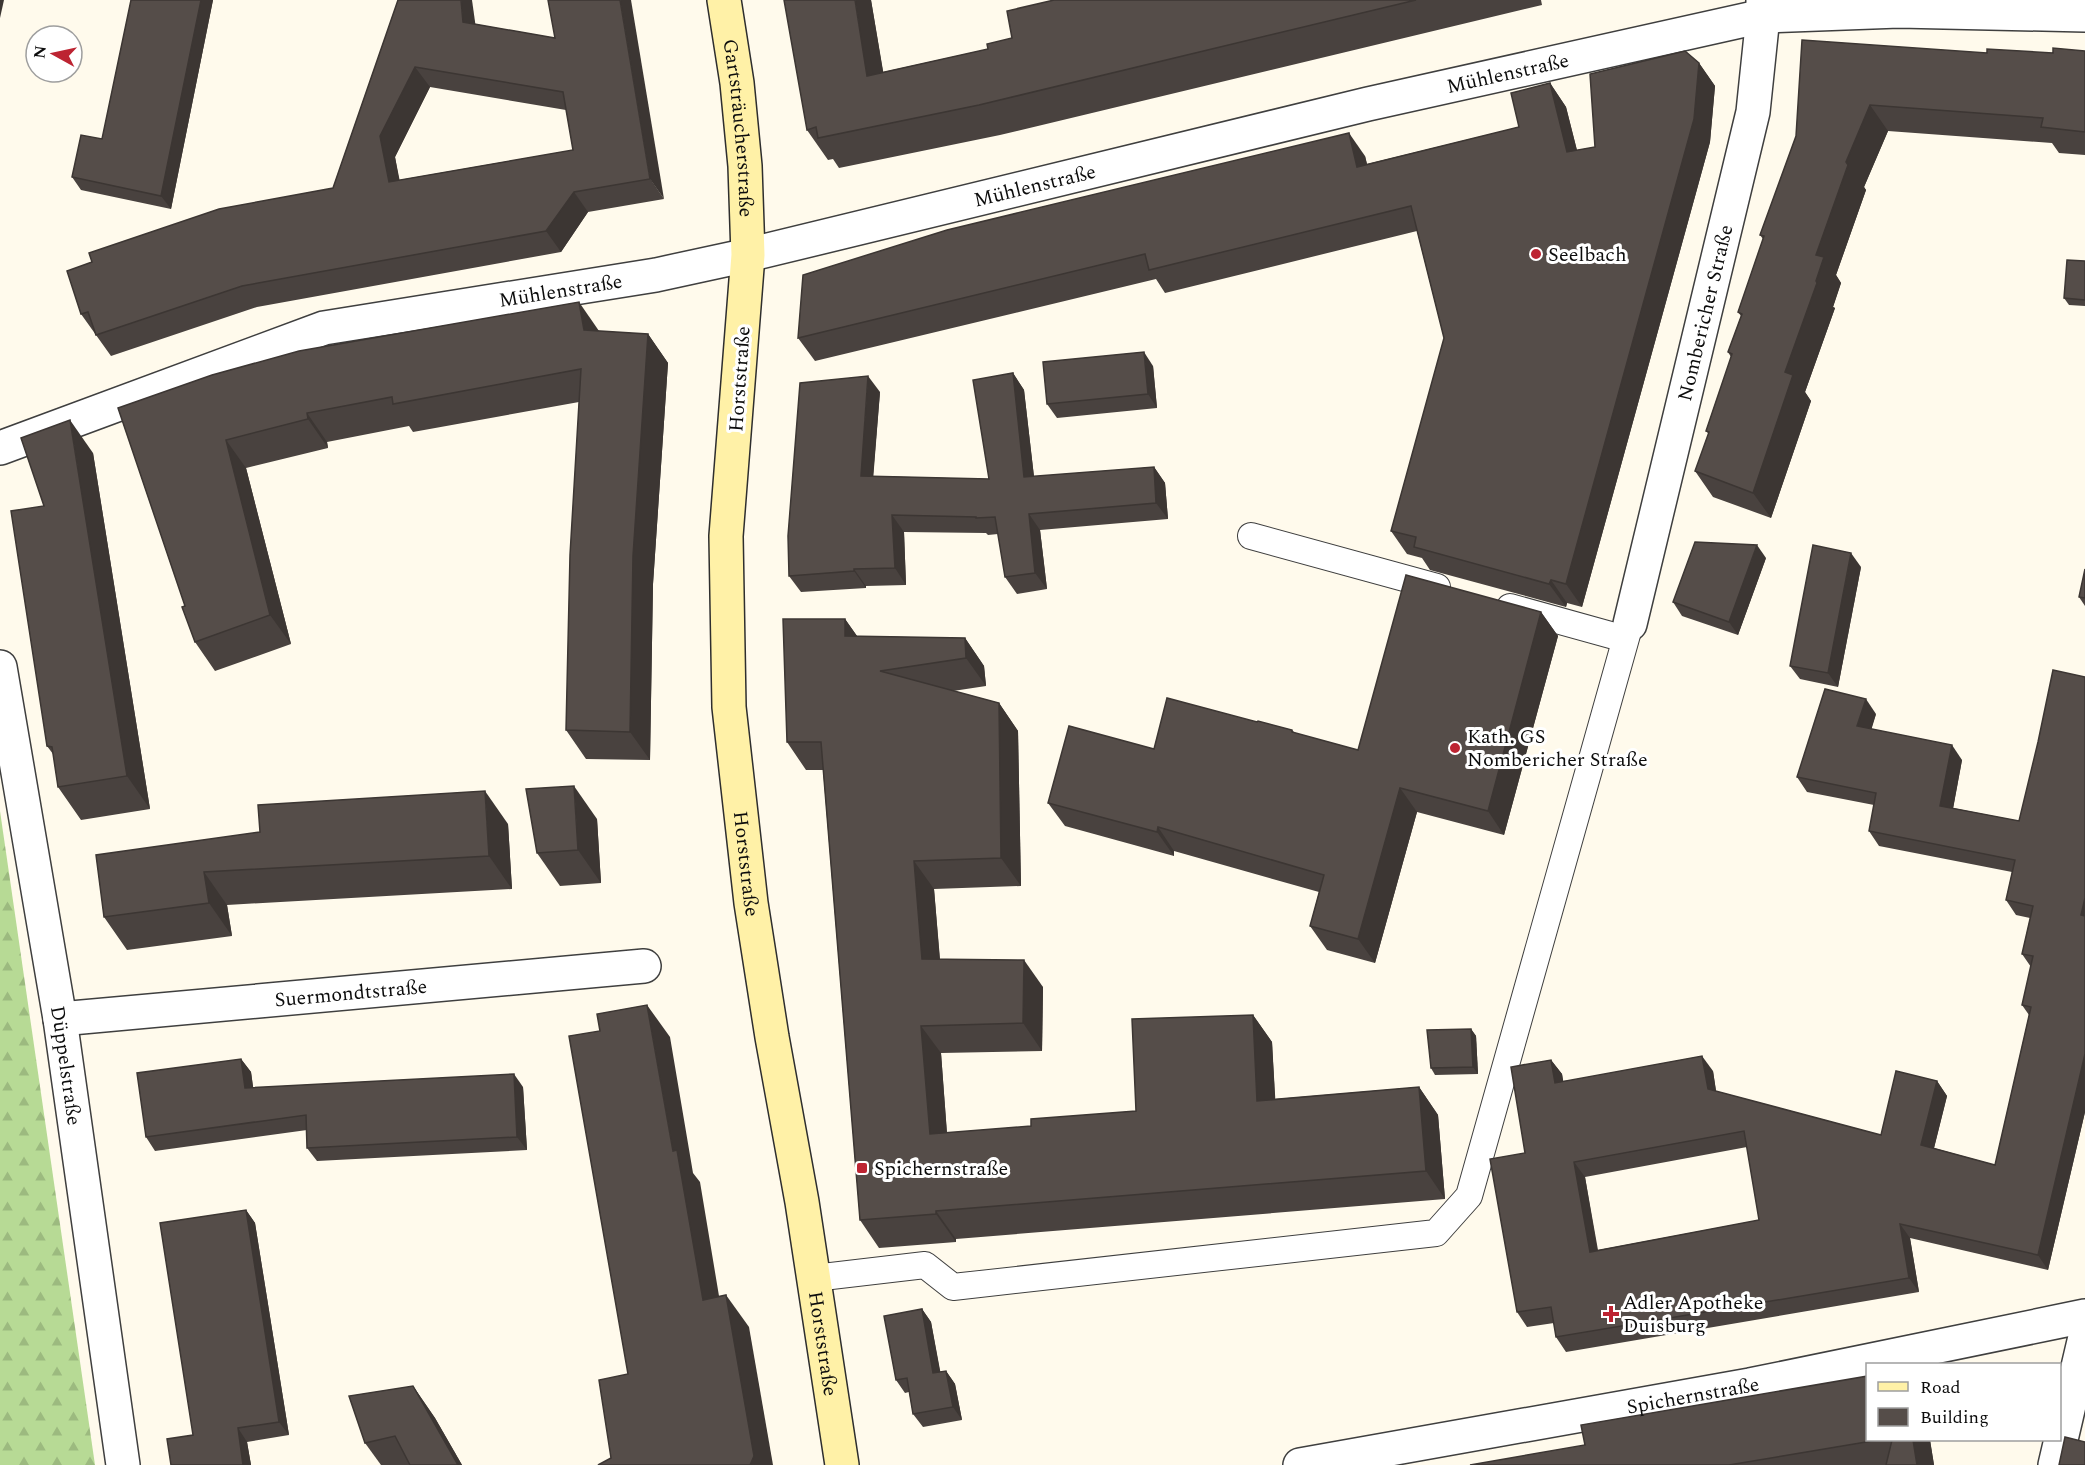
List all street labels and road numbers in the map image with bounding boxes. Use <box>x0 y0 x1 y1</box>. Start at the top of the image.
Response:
street label: Gartsträucherstraße <box>714 37 761 218</box>
street label: Mühlenstraße <box>1444 46 1572 102</box>
street label: Mühlenstraße <box>971 157 1099 215</box>
street label: Nombericher Straße <box>1670 222 1741 404</box>
street label: Mühlenstraße <box>497 267 625 316</box>
street label: Horststraße <box>721 325 759 433</box>
street label: Horststraße <box>725 809 767 919</box>
street label: Suermondtstraße <box>273 972 428 1015</box>
street label: Düppelstraße <box>42 1003 89 1127</box>
street label: Horststraße <box>800 1289 845 1398</box>
street label: Spichernstraße <box>1624 1369 1762 1423</box>

